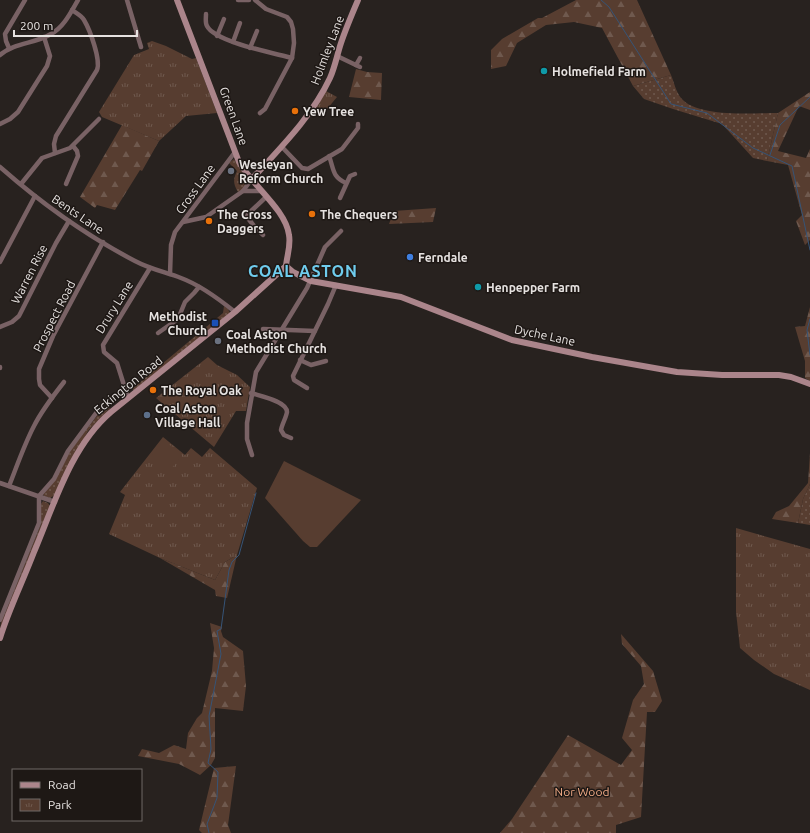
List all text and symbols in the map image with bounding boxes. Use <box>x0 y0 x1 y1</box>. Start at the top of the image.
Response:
scale bar <box>14 12 137 38</box>
street label: Holmley Lane <box>308 14 346 86</box>
text: 200 m <box>20 19 53 32</box>
place label: Holmefield Farm <box>552 65 646 78</box>
marker: Holmefield Farm <box>539 66 549 76</box>
street label: Green Lane <box>217 85 251 147</box>
place label: Yew Tree <box>303 105 354 118</box>
marker: Yew Tree <box>290 106 300 116</box>
place label: Wesleyan Reform Church <box>239 158 323 185</box>
street label: Cross Lane <box>173 162 217 216</box>
marker: Wesleyan Reform Church <box>226 166 236 176</box>
street label: Bents Lane <box>50 192 106 236</box>
place label: The Cross Daggers <box>217 208 272 235</box>
place label: The Chequers <box>320 208 398 221</box>
marker: The Chequers <box>307 209 317 219</box>
marker: The Cross Daggers <box>204 216 214 226</box>
street label: Warren Rise <box>9 242 49 306</box>
place label: Ferndale <box>418 251 468 264</box>
marker: Ferndale <box>405 252 415 262</box>
district label: COAL ASTON <box>248 262 358 280</box>
street label: Prospect Road <box>30 278 78 354</box>
street label: Drury Lane <box>93 279 135 335</box>
place label: Henpepper Farm <box>486 281 580 294</box>
marker: Henpepper Farm <box>473 282 483 292</box>
place label: Methodist Church <box>149 310 207 337</box>
marker: Methodist Church <box>210 318 220 328</box>
street label: Dyche Lane <box>513 322 577 348</box>
place label: Coal Aston Methodist Church <box>226 328 327 355</box>
marker: Coal Aston Methodist Church <box>213 336 223 346</box>
street label: Eckington Road <box>91 354 165 416</box>
place label: The Royal Oak <box>161 384 242 397</box>
marker: The Royal Oak <box>148 385 158 395</box>
place label: Coal Aston Village Hall <box>155 402 221 429</box>
marker: Coal Aston Village Hall <box>142 410 152 420</box>
legend <box>12 769 142 821</box>
text: Road <box>48 778 76 791</box>
park label: Nor Wood <box>555 785 609 798</box>
text: Park <box>48 798 72 811</box>

